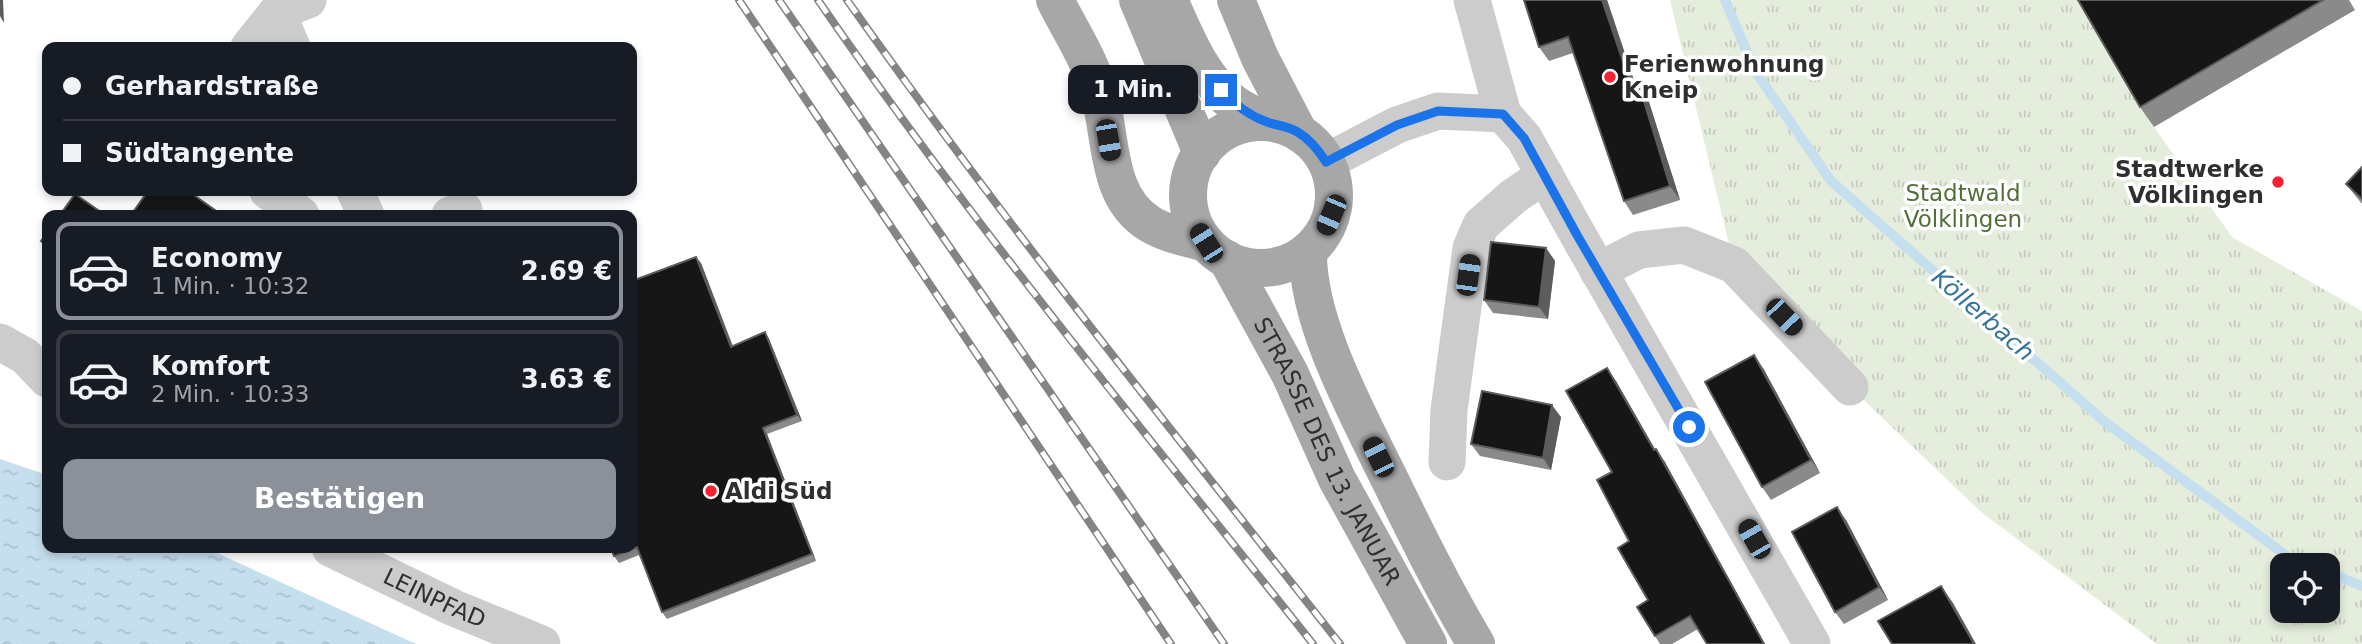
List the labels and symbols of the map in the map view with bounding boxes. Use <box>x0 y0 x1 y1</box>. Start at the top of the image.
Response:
place label: Ferienwohnung Kneip <box>1624 51 1825 103</box>
callout: 1 Min. <box>1067 66 1196 114</box>
marker: Ferienwohnung Kneip <box>1602 69 1618 85</box>
route end <box>1205 74 1237 106</box>
car <box>1095 117 1122 163</box>
place label: Stadtwerke Völklingen <box>2115 156 2264 208</box>
marker: Stadtwerke Völklingen <box>2270 174 2286 190</box>
park label: Stadtwald Völklingen <box>1904 180 2022 232</box>
car <box>1314 192 1349 238</box>
car <box>1186 220 1227 266</box>
car <box>1455 253 1482 297</box>
water label: Köllerbach <box>1926 263 2040 367</box>
car <box>1762 295 1807 339</box>
street label: STRASSE DES 13. JANUAR <box>1249 313 1406 590</box>
route start <box>1673 411 1705 443</box>
car <box>1360 434 1397 480</box>
place label: Aldi Süd <box>725 478 832 504</box>
marker: Aldi Süd <box>703 483 719 499</box>
car <box>1735 516 1774 562</box>
street label: LEINPFAD <box>379 563 490 633</box>

